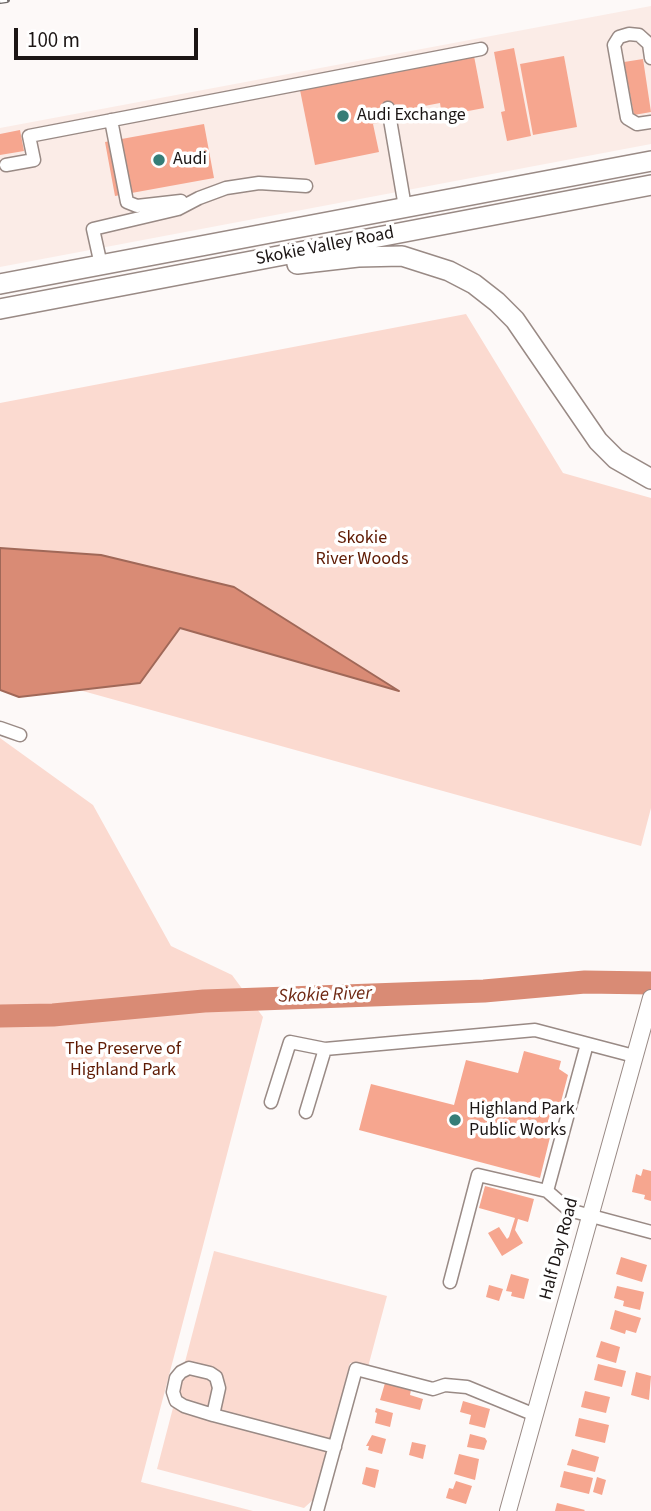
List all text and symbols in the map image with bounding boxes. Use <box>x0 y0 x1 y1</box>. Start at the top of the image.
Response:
scale bar <box>18 14 201 58</box>
text: 100 m <box>27 25 80 55</box>
place label: Audi Exchange <box>357 105 466 127</box>
marker: Audi Exchange <box>335 108 351 124</box>
place label: Audi <box>173 149 207 171</box>
marker: Audi <box>151 152 167 168</box>
street label: Skokie Valley Road <box>254 223 396 271</box>
park label: Skokie River Woods <box>316 528 408 570</box>
water label: Skokie River <box>278 983 372 1009</box>
park label: The Preserve of Highland Park <box>65 1039 181 1082</box>
place label: Highland Park Public Works <box>469 1099 575 1142</box>
marker: Highland Park Public Works <box>447 1112 463 1128</box>
street label: Half Day Road <box>536 1195 584 1303</box>

